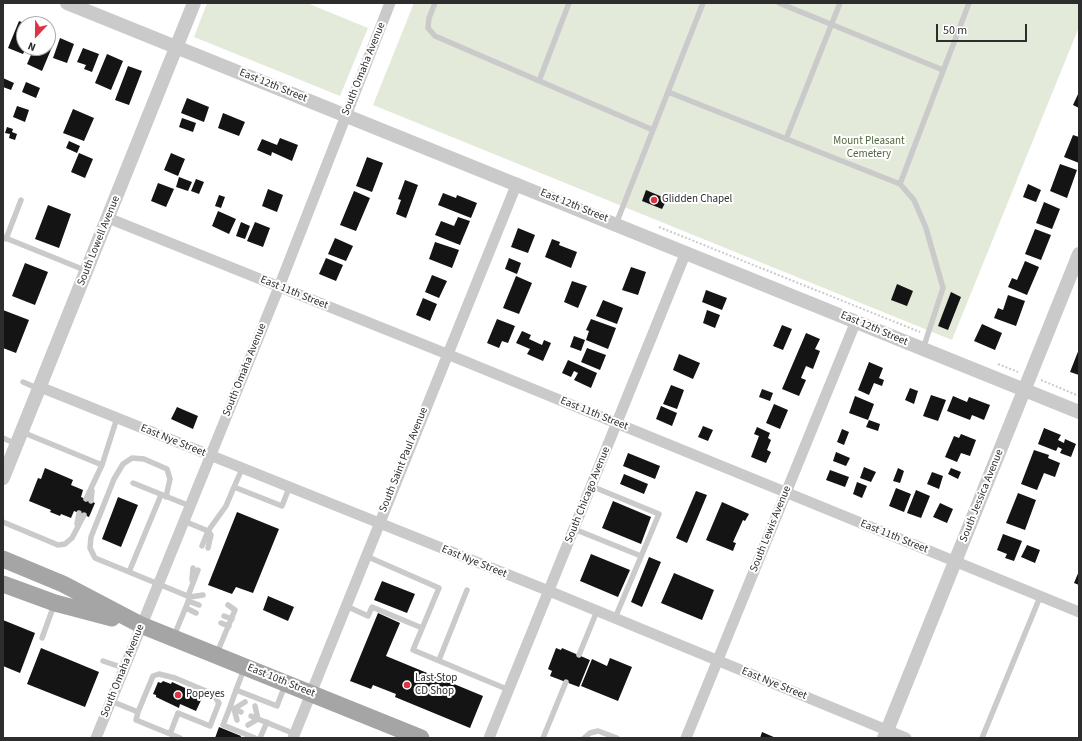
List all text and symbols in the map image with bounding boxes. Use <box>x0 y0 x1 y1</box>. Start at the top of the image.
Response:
north arrow <box>16 16 56 56</box>
scale bar <box>938 16 1029 42</box>
street label: South Omaha Avenue <box>339 20 389 118</box>
text: 50 m <box>943 22 967 39</box>
text: N <box>25 38 38 55</box>
street label: East 12th Street <box>237 66 309 106</box>
park label: Mount Pleasant Cemetery <box>833 135 905 161</box>
street label: East 12th Street <box>538 186 610 226</box>
place label: Glidden Chapel <box>662 193 732 207</box>
street label: South Lowell Avenue <box>75 194 123 288</box>
marker: Glidden Chapel <box>649 195 659 205</box>
street label: East 11th Street <box>258 273 330 313</box>
street label: East 12th Street <box>838 309 910 349</box>
street label: South Omaha Avenue <box>220 321 270 419</box>
street label: East 11th Street <box>558 394 630 434</box>
street label: South Saint Paul Avenue <box>377 406 431 514</box>
street label: East Nye Street <box>139 422 207 460</box>
street label: South Chicago Avenue <box>563 445 613 545</box>
street label: South Jessica Avenue <box>957 448 1007 544</box>
street label: South Lewis Avenue <box>748 484 794 574</box>
street label: East 11th Street <box>858 517 930 557</box>
street label: East Nye Street <box>440 543 508 581</box>
street label: South Omaha Avenue <box>98 622 148 720</box>
street label: East 10th Street <box>245 661 317 701</box>
street label: East Nye Street <box>740 665 808 703</box>
place label: Last Stop CD Shop <box>415 672 457 698</box>
marker: Last Stop CD Shop <box>402 680 412 690</box>
place label: Popeyes <box>186 688 225 702</box>
marker: Popeyes <box>173 690 183 700</box>

